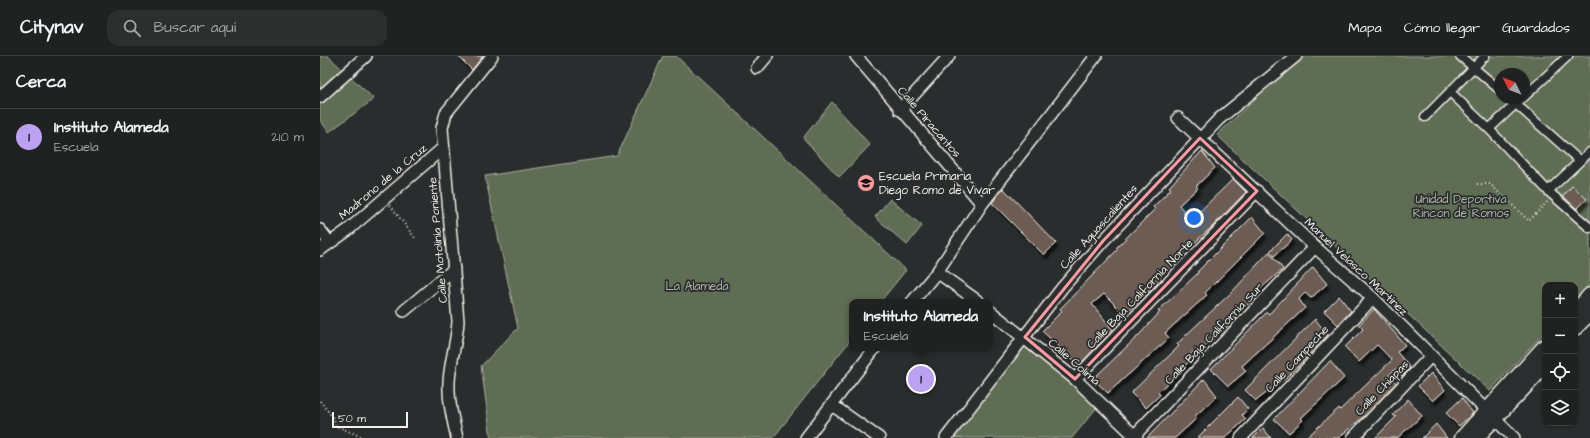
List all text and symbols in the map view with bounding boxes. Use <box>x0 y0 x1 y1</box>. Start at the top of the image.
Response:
search box <box>107 10 387 46</box>
text: Citynav <box>20 14 83 41</box>
icon: search <box>121 17 143 39</box>
text: Buscar aquí <box>153 17 236 38</box>
text: Mapa <box>1348 18 1382 38</box>
text: Cómo llegar <box>1404 18 1480 38</box>
text: Guardados <box>1502 18 1570 38</box>
north arrow <box>1494 68 1530 104</box>
text: Cerca <box>16 70 66 94</box>
street label: Calle Piracantos <box>893 83 965 161</box>
text: Instituto Alameda <box>54 117 169 138</box>
text: 1 <box>28 128 30 146</box>
text: 210 m <box>271 128 304 146</box>
text: Escuela <box>54 138 99 156</box>
street label: Madrono de la Cruz <box>335 140 431 224</box>
place label: Escuela Primaria Diego Romo de Vivar <box>879 168 995 200</box>
school or university icon: Escuela Primaria Diego Romo de Vivar <box>856 173 876 193</box>
street label: Calle Motolinía Poniente <box>424 176 452 304</box>
street label: Calle Aguascalientes <box>1056 181 1143 274</box>
park label: Unidad Deportiva Rincon de Romos <box>1413 191 1509 222</box>
your location <box>1184 208 1204 228</box>
street label: Manuel Velasco Martínez <box>1300 214 1412 320</box>
street label: Calle Baja California Norte <box>1083 235 1198 353</box>
park label: La Alameda <box>666 278 729 295</box>
street label: Calle Baja California Sur <box>1161 279 1267 389</box>
map controls <box>1542 282 1578 426</box>
button: + <box>1542 282 1578 318</box>
popup <box>849 299 993 351</box>
text: Instituto Alameda <box>864 306 978 327</box>
button: − <box>1542 318 1578 354</box>
street label: Calle Campeche <box>1261 321 1333 397</box>
text: Escuela <box>864 327 908 345</box>
street label: Calle Colima <box>1044 335 1104 389</box>
button: locate <box>1542 354 1578 390</box>
street label: Calle Chiapas <box>1351 357 1413 419</box>
pin: 1 <box>908 364 934 394</box>
button: layers <box>1542 390 1578 426</box>
scale bar <box>332 410 408 429</box>
text: 50 m <box>338 411 366 426</box>

